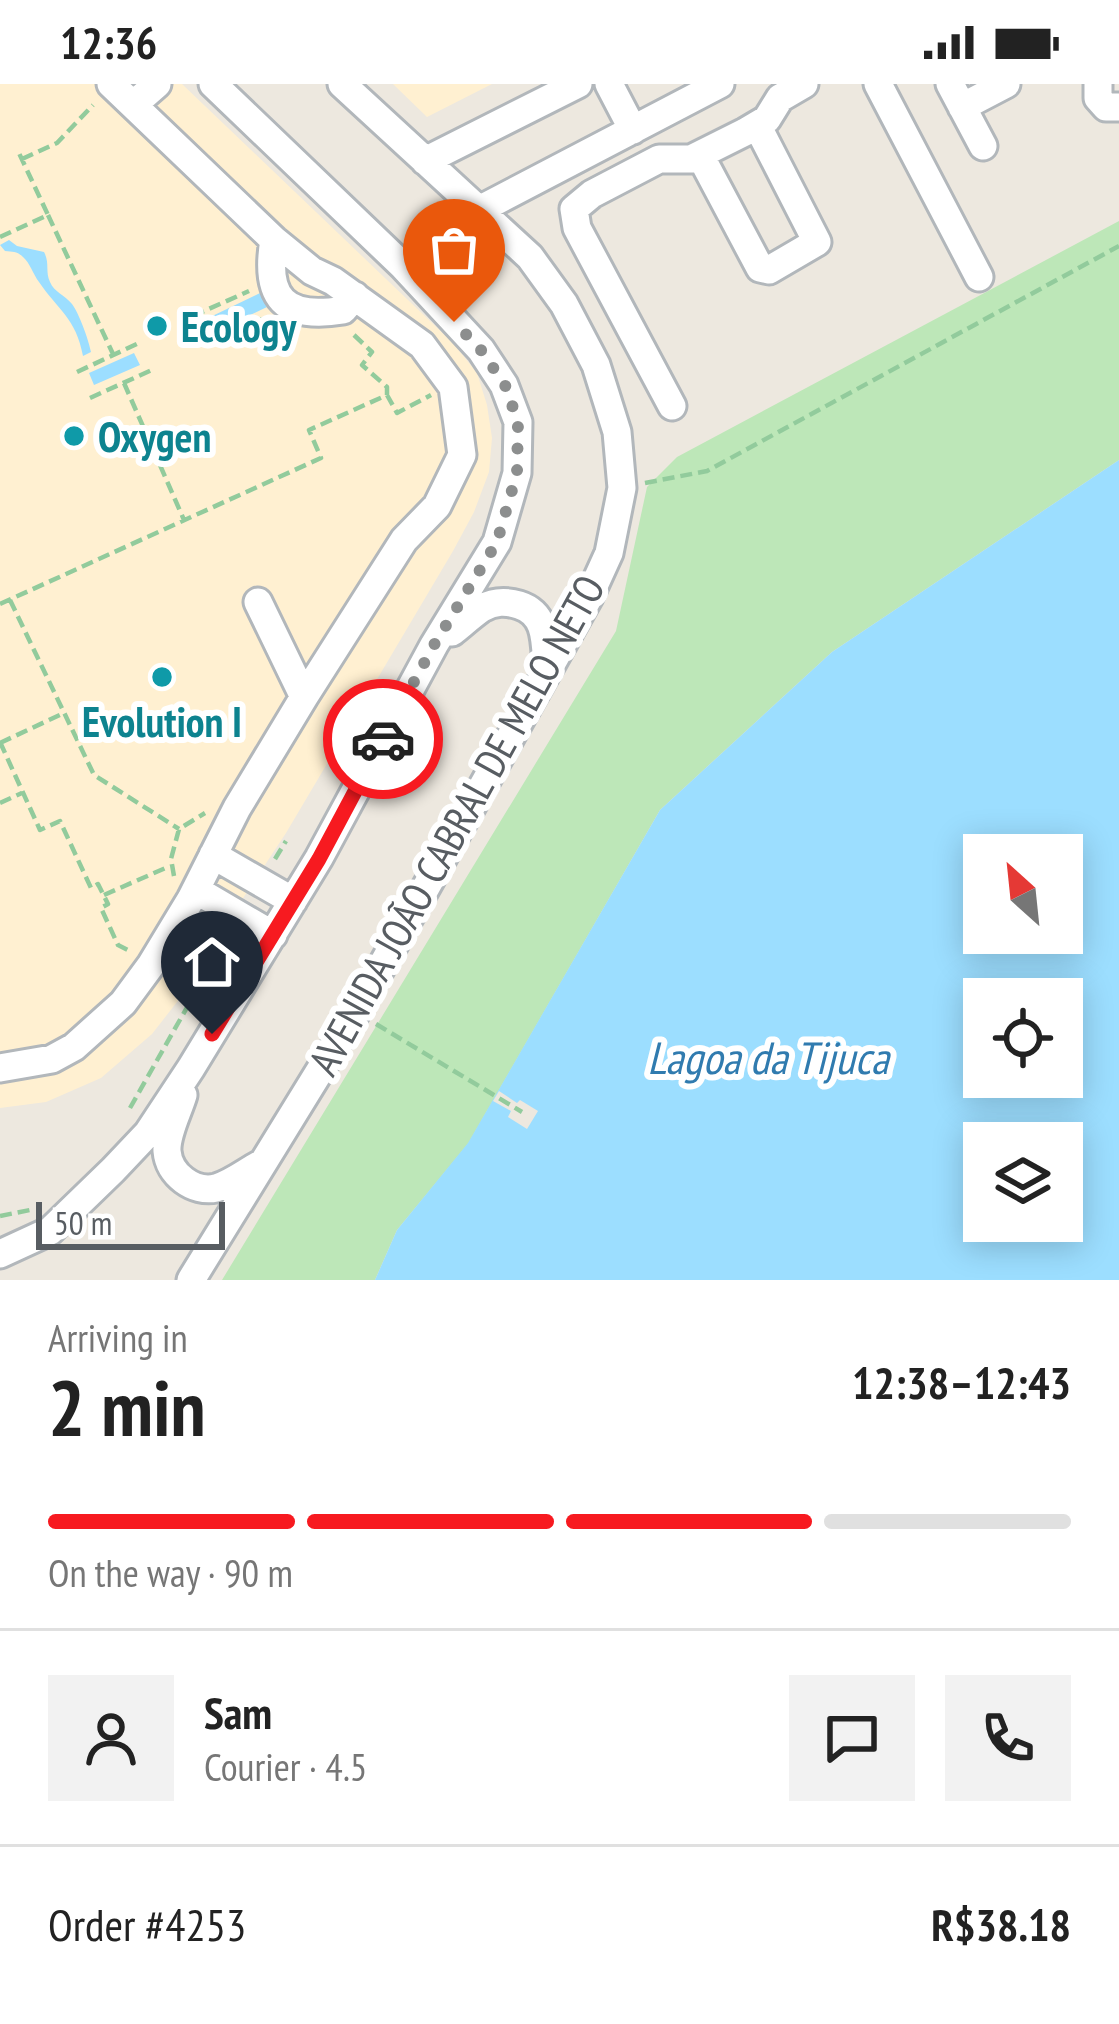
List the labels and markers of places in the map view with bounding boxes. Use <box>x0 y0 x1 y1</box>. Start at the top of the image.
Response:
pin <box>403 199 505 322</box>
place label: Ecology <box>181 299 297 354</box>
marker: Ecology <box>144 313 170 339</box>
place label: Oxygen <box>98 409 211 464</box>
marker: Oxygen <box>61 423 87 449</box>
marker: Evolution I <box>149 664 175 690</box>
place label: Evolution I <box>82 694 242 749</box>
pin <box>161 911 263 1034</box>

